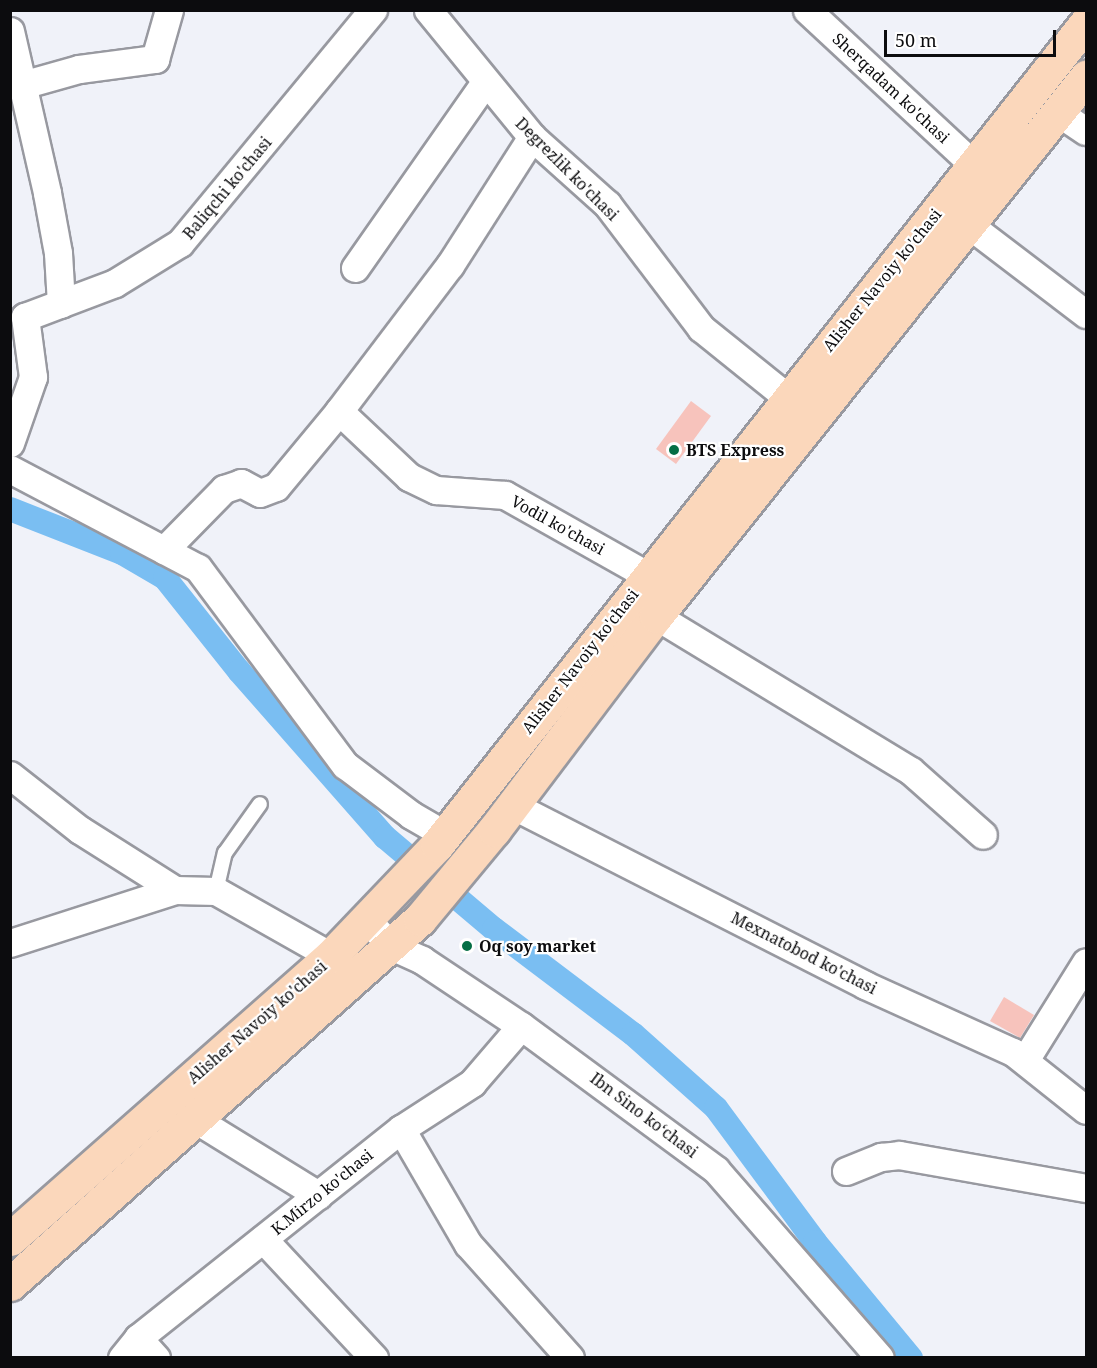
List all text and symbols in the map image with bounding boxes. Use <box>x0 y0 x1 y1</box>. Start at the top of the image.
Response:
scale bar <box>887 18 1060 56</box>
text: 50 m <box>895 28 937 52</box>
street label: Sherqadam ko'chasi <box>829 29 953 147</box>
street label: Degrezlik ko'chasi <box>512 114 622 224</box>
street label: Baliqchi ko'chasi <box>179 133 275 243</box>
street label: Alisher Navoiy ko'chasi <box>819 205 945 355</box>
place label: BTS Express <box>686 440 784 460</box>
marker: BTS Express <box>667 443 681 457</box>
street label: Vodil ko'chasi <box>508 491 608 559</box>
street label: Alisher Navoiy ko'chasi <box>518 585 642 737</box>
street label: Mexnatobod ko'chasi <box>728 908 880 998</box>
place label: Oq soy market <box>479 936 596 956</box>
marker: Oq soy market <box>460 939 474 953</box>
street label: Alisher Navoiy ko'chasi <box>184 956 330 1088</box>
street label: Ibn Sino ko‘chasi <box>587 1068 701 1162</box>
street label: K.Mirzo ko'chasi <box>267 1145 377 1239</box>

